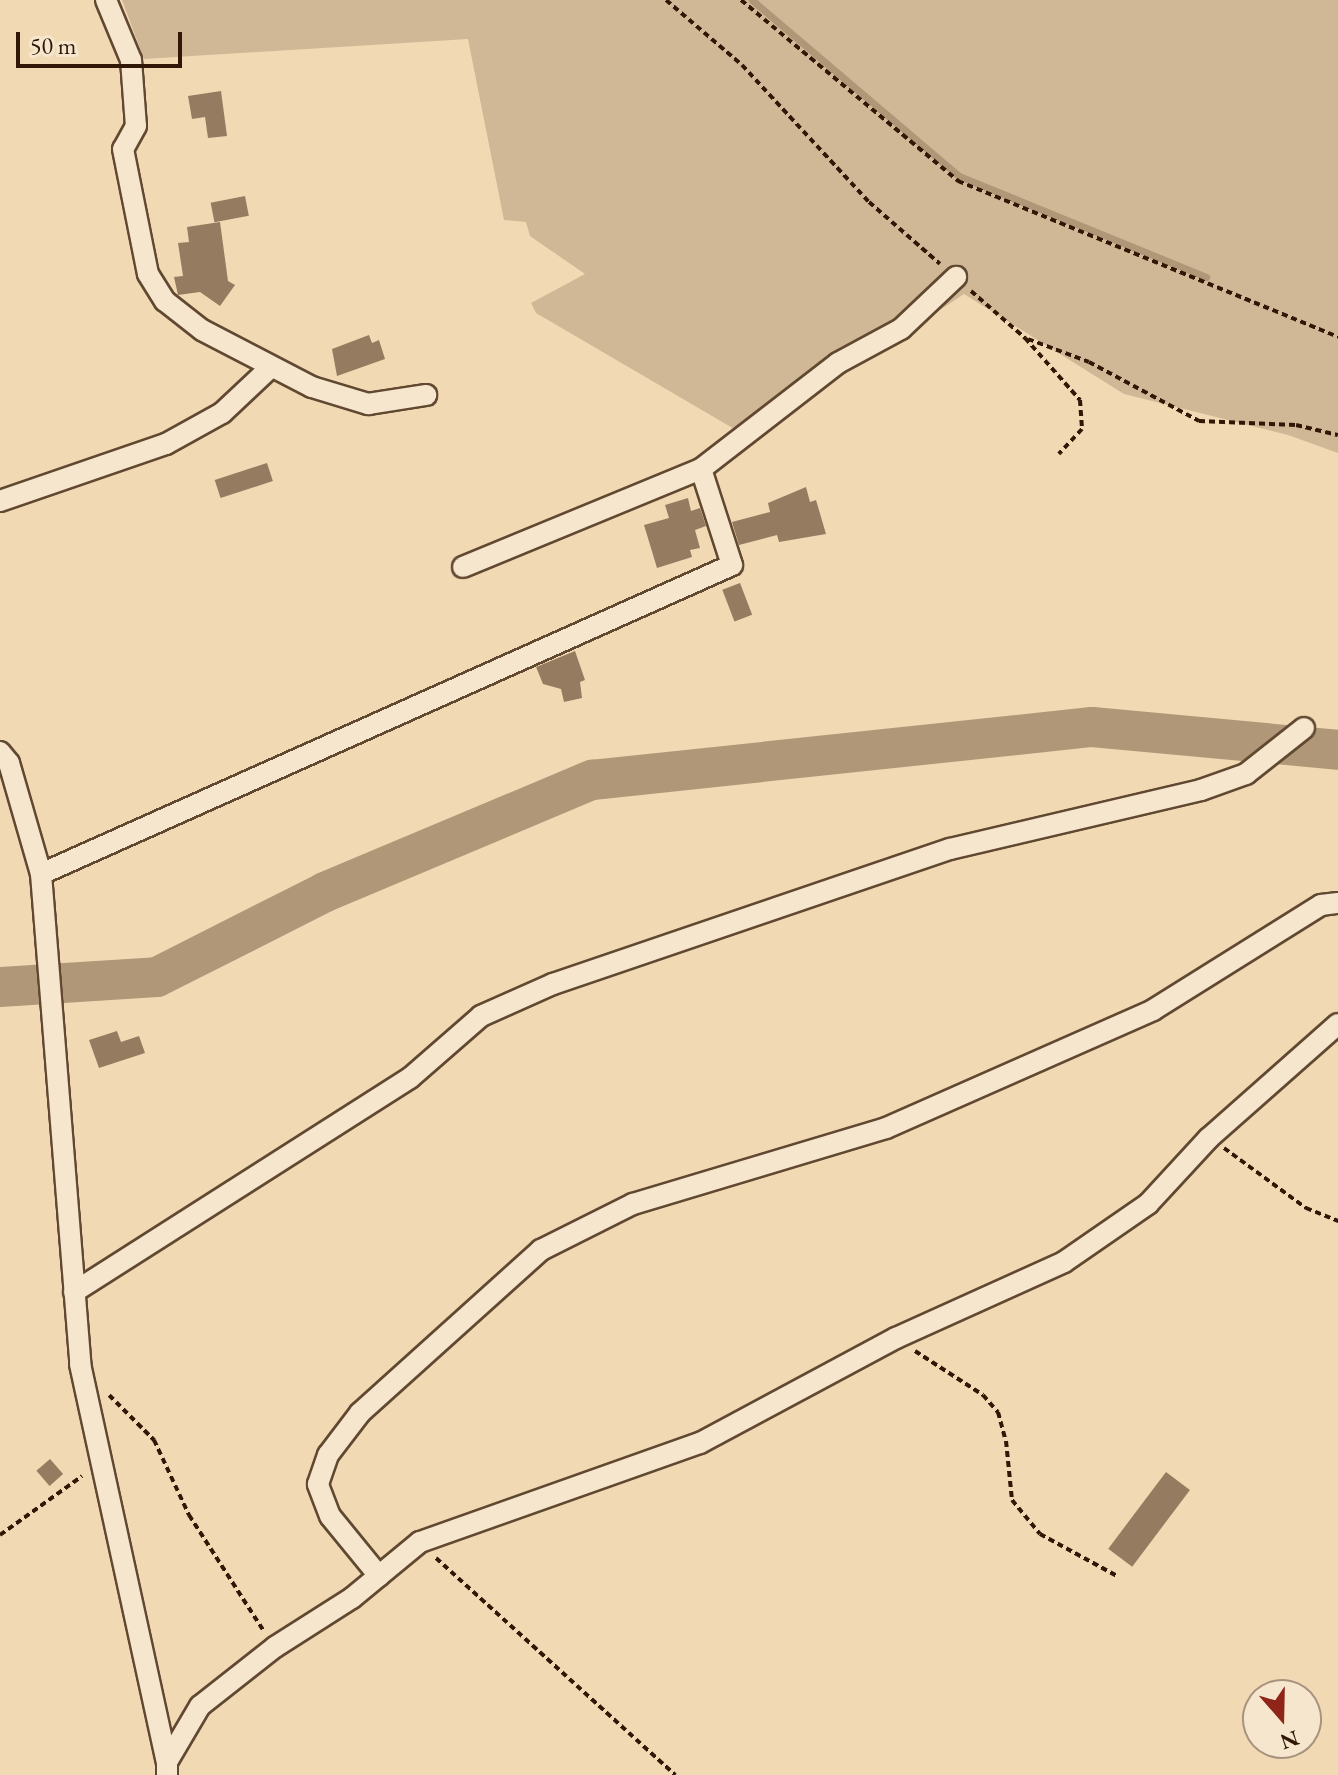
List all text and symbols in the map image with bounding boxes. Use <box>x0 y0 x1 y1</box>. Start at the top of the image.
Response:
scale bar <box>20 16 186 66</box>
text: 50 m <box>30 30 77 61</box>
north arrow <box>1242 1679 1322 1759</box>
text: N <box>1276 1723 1303 1757</box>

